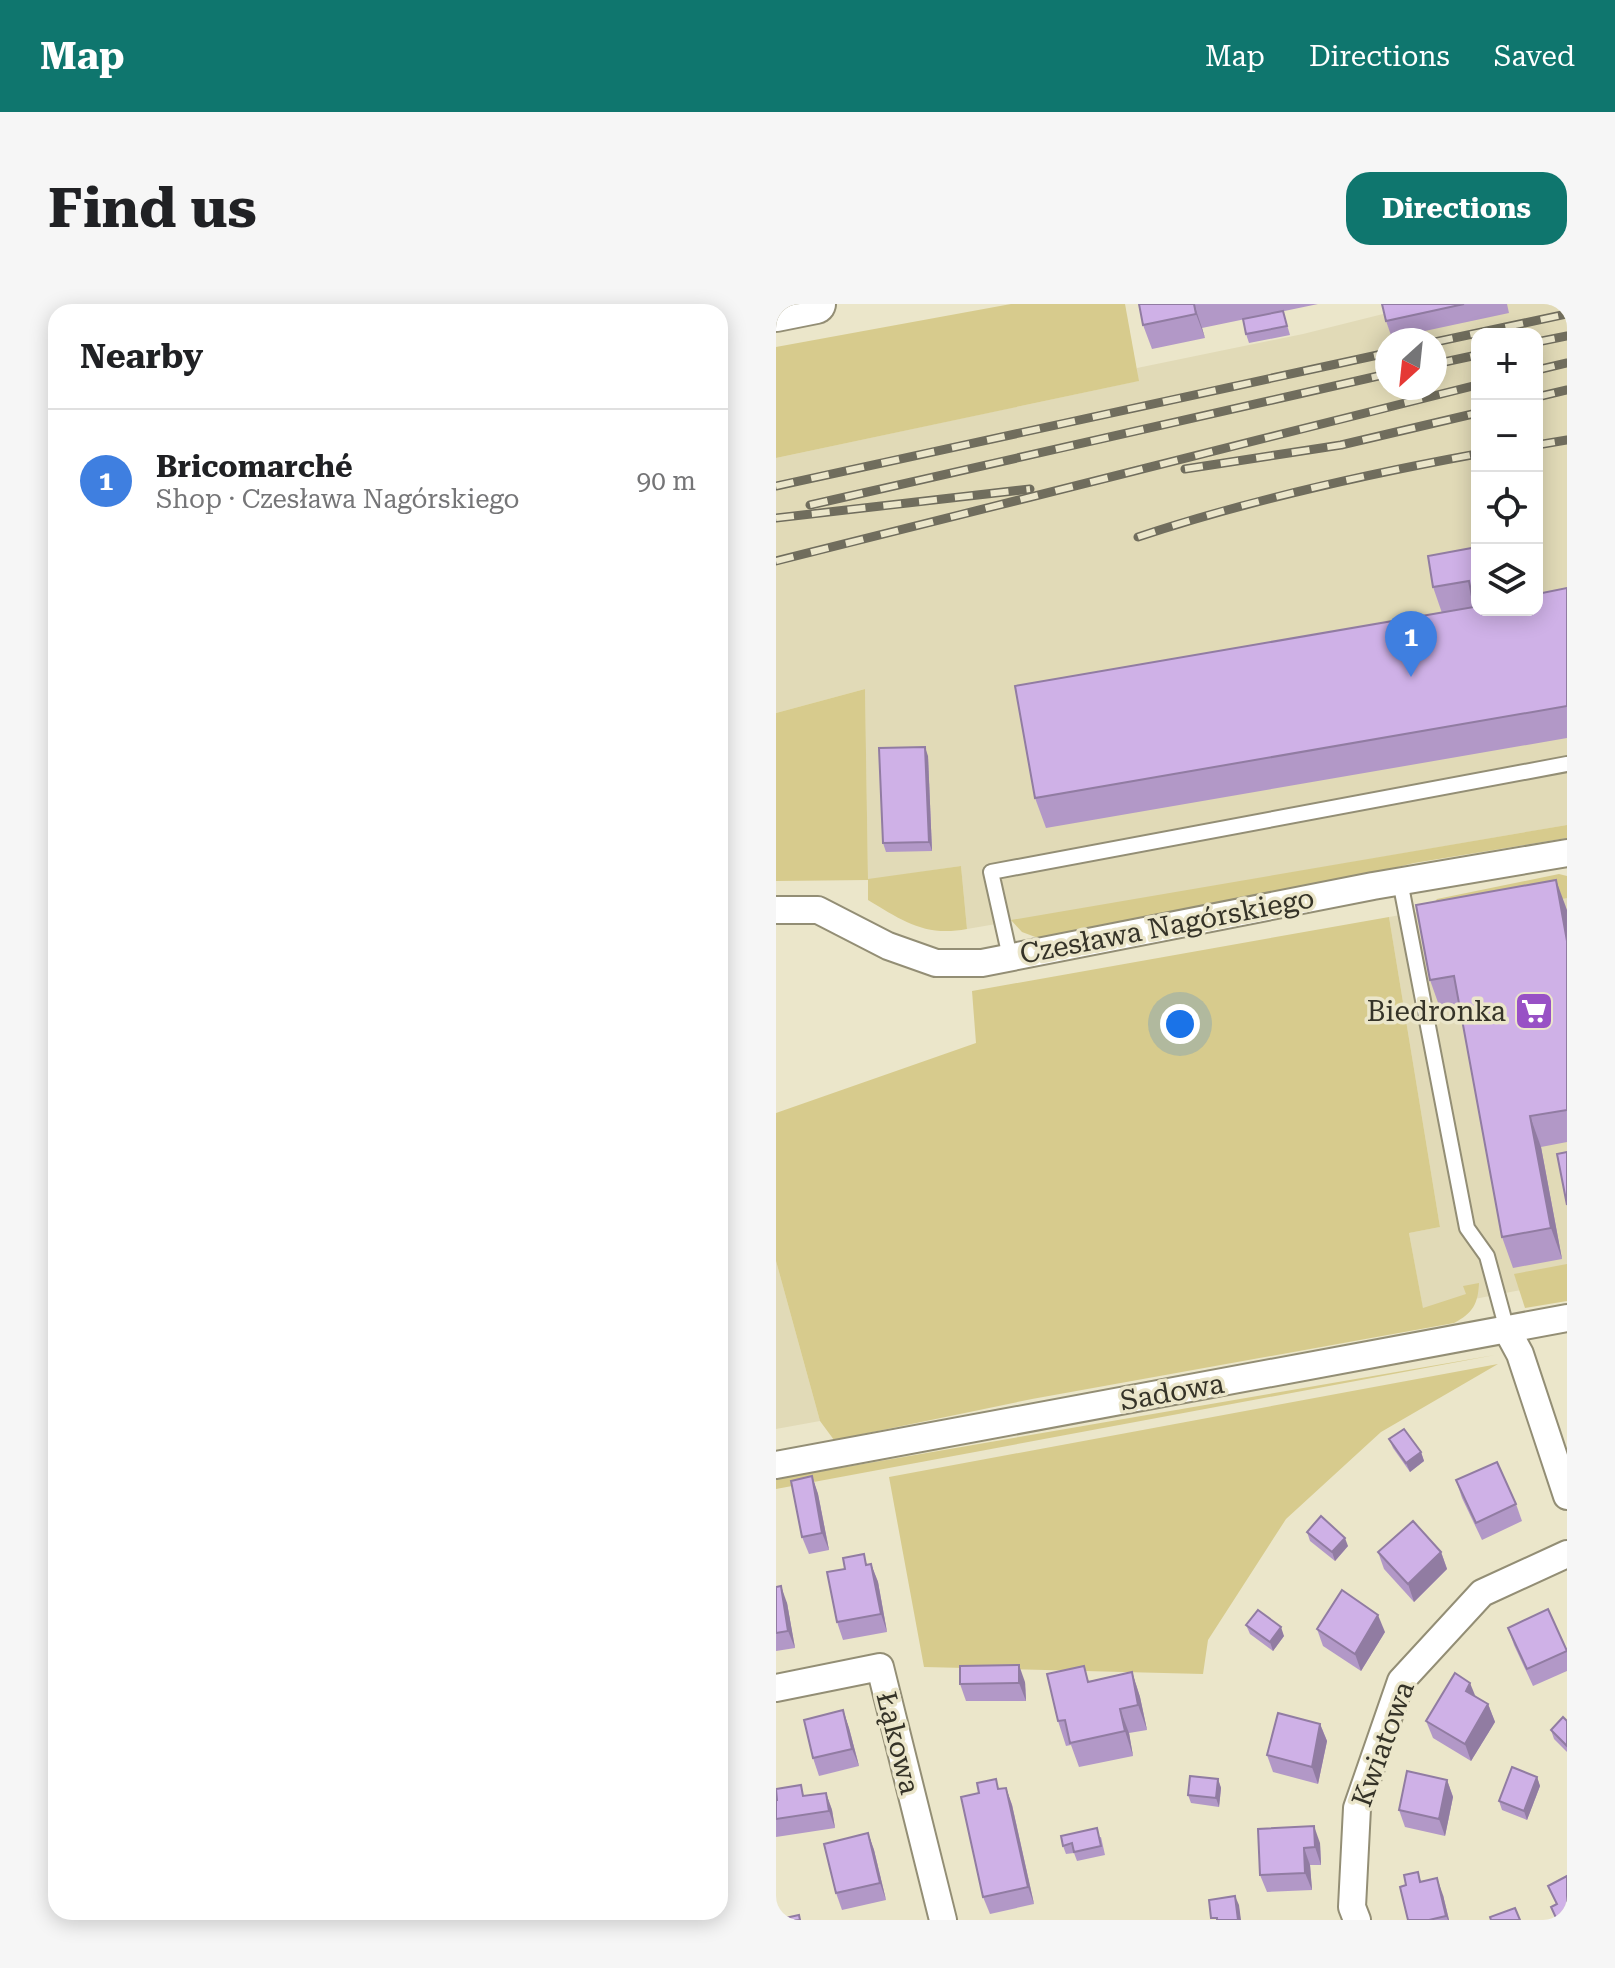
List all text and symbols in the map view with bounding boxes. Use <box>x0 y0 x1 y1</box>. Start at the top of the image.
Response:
text: Map <box>40 34 125 78</box>
text: Map <box>1205 40 1265 73</box>
text: Directions <box>1309 40 1450 73</box>
text: Saved <box>1494 40 1575 73</box>
button: Directions <box>1346 172 1567 245</box>
text: Find us <box>48 175 257 241</box>
north arrow <box>1375 328 1447 400</box>
map controls <box>1471 328 1543 616</box>
button: + <box>1471 328 1543 400</box>
text: Nearby <box>80 336 203 376</box>
button: − <box>1471 400 1543 472</box>
text: Bricomarché <box>156 449 353 484</box>
text: 1 <box>99 466 113 496</box>
text: 90 m <box>637 466 696 496</box>
button: locate <box>1471 472 1543 544</box>
text: Shop · Czesława Nagórskiego <box>156 484 519 514</box>
button: layers <box>1471 544 1543 616</box>
pin: 1 <box>1385 611 1437 677</box>
street label: Czesława Nagórskiego <box>1017 881 1317 971</box>
supermarket icon: Biedronka <box>1513 990 1555 1032</box>
place label: Biedronka <box>1367 995 1506 1028</box>
your location <box>1160 1004 1200 1044</box>
street label: Sadowa <box>1117 1367 1227 1417</box>
street label: Kwiatowa <box>1345 1677 1421 1811</box>
street label: Łąkowa <box>869 1688 927 1798</box>

